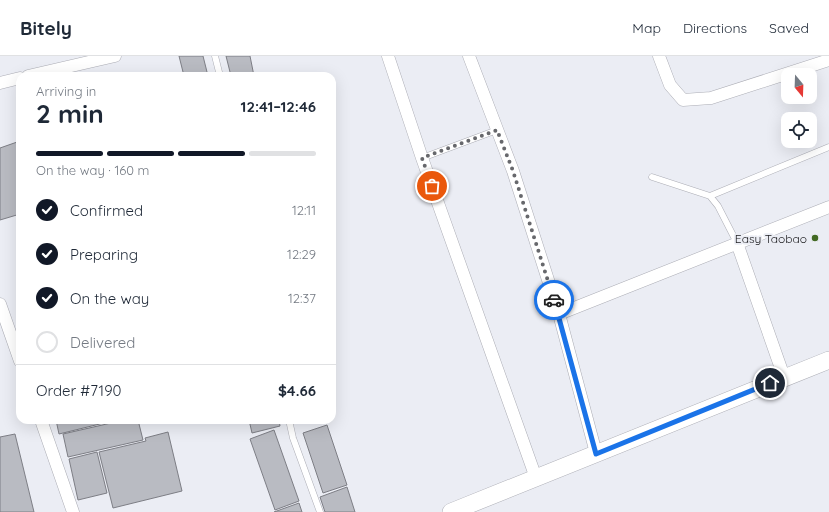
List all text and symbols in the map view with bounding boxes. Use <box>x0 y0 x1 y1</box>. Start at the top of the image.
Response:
text: Bitely <box>20 16 72 40</box>
text: Map <box>632 19 661 37</box>
text: Directions <box>683 19 747 37</box>
text: Saved <box>769 19 809 37</box>
north arrow <box>781 68 817 104</box>
map controls <box>781 68 817 148</box>
text: Arriving in <box>36 83 96 99</box>
text: 2 min <box>36 97 104 130</box>
text: 12:41–12:46 <box>241 97 316 116</box>
button: locate <box>781 112 817 148</box>
text: On the way · 160 m <box>36 162 149 178</box>
pin <box>415 169 449 203</box>
icon: bag <box>421 175 443 197</box>
icon: check <box>36 199 58 221</box>
text: Confirmed <box>70 201 143 220</box>
text: 12:11 <box>292 202 316 218</box>
place label: Easy Taobao <box>735 231 807 246</box>
marker: Easy Taobao <box>810 233 820 243</box>
icon: check <box>36 243 58 265</box>
text: Preparing <box>70 245 138 264</box>
text: 12:29 <box>287 246 316 262</box>
courier <box>534 280 574 320</box>
icon: check <box>36 287 58 309</box>
text: On the way <box>70 289 149 308</box>
icon: car <box>543 289 565 311</box>
text: 12:37 <box>288 290 316 306</box>
text: Delivered <box>70 333 135 352</box>
pin <box>753 366 787 400</box>
icon: home <box>759 372 781 394</box>
text: Order #7190 <box>36 381 121 400</box>
text: $4.66 <box>278 381 316 400</box>

